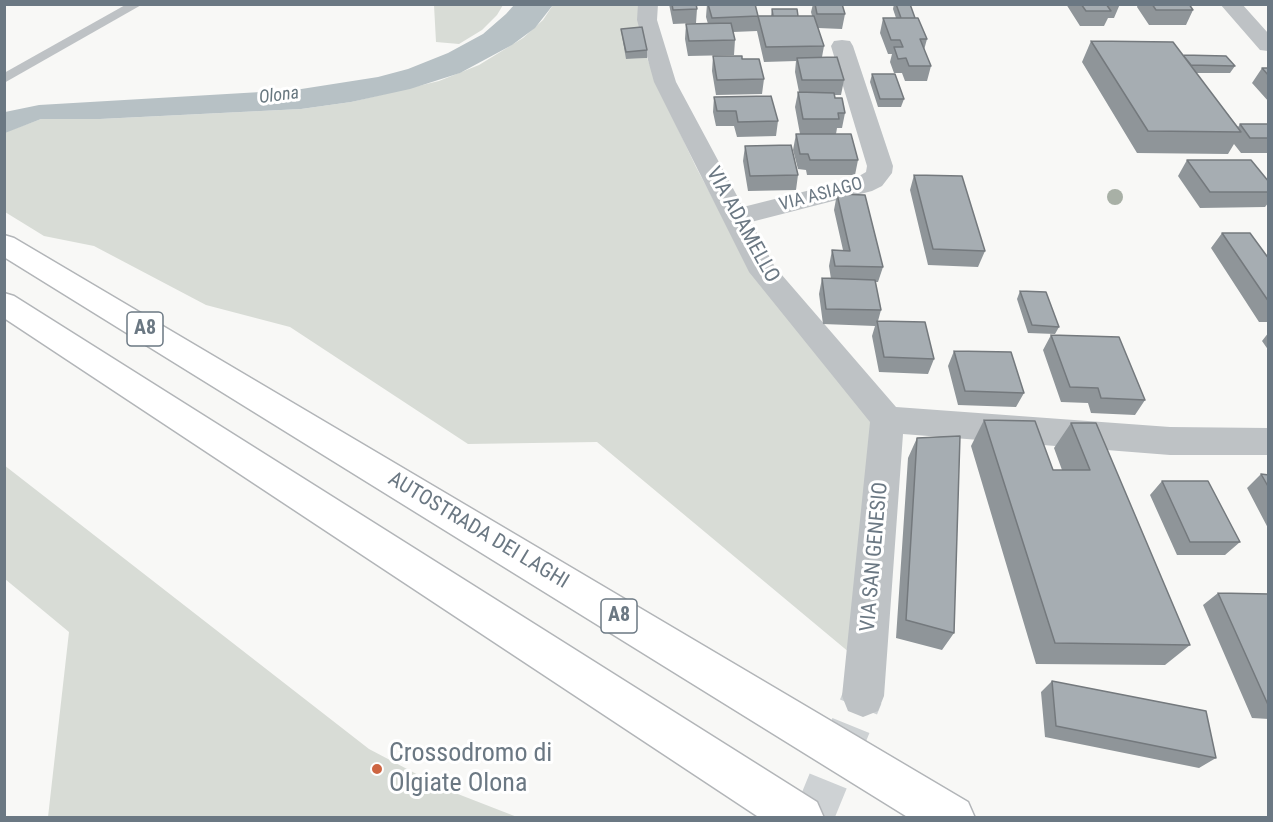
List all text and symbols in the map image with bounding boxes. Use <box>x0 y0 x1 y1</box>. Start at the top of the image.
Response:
water label: Olona <box>258 83 300 109</box>
street label: VIA ADAMELLO <box>700 163 784 287</box>
street label: VIA ASIAGO <box>777 174 865 216</box>
road number: A8 <box>127 312 163 346</box>
street label: AUTOSTRADA DEI LAGHI <box>383 467 573 595</box>
street label: VIA SAN GENESIO <box>856 481 894 633</box>
road number: A8 <box>601 599 637 633</box>
place label: Crossodromo di Olgiate Olona <box>389 738 552 800</box>
marker: Crossodromo di Olgiate Olona <box>370 762 384 776</box>

